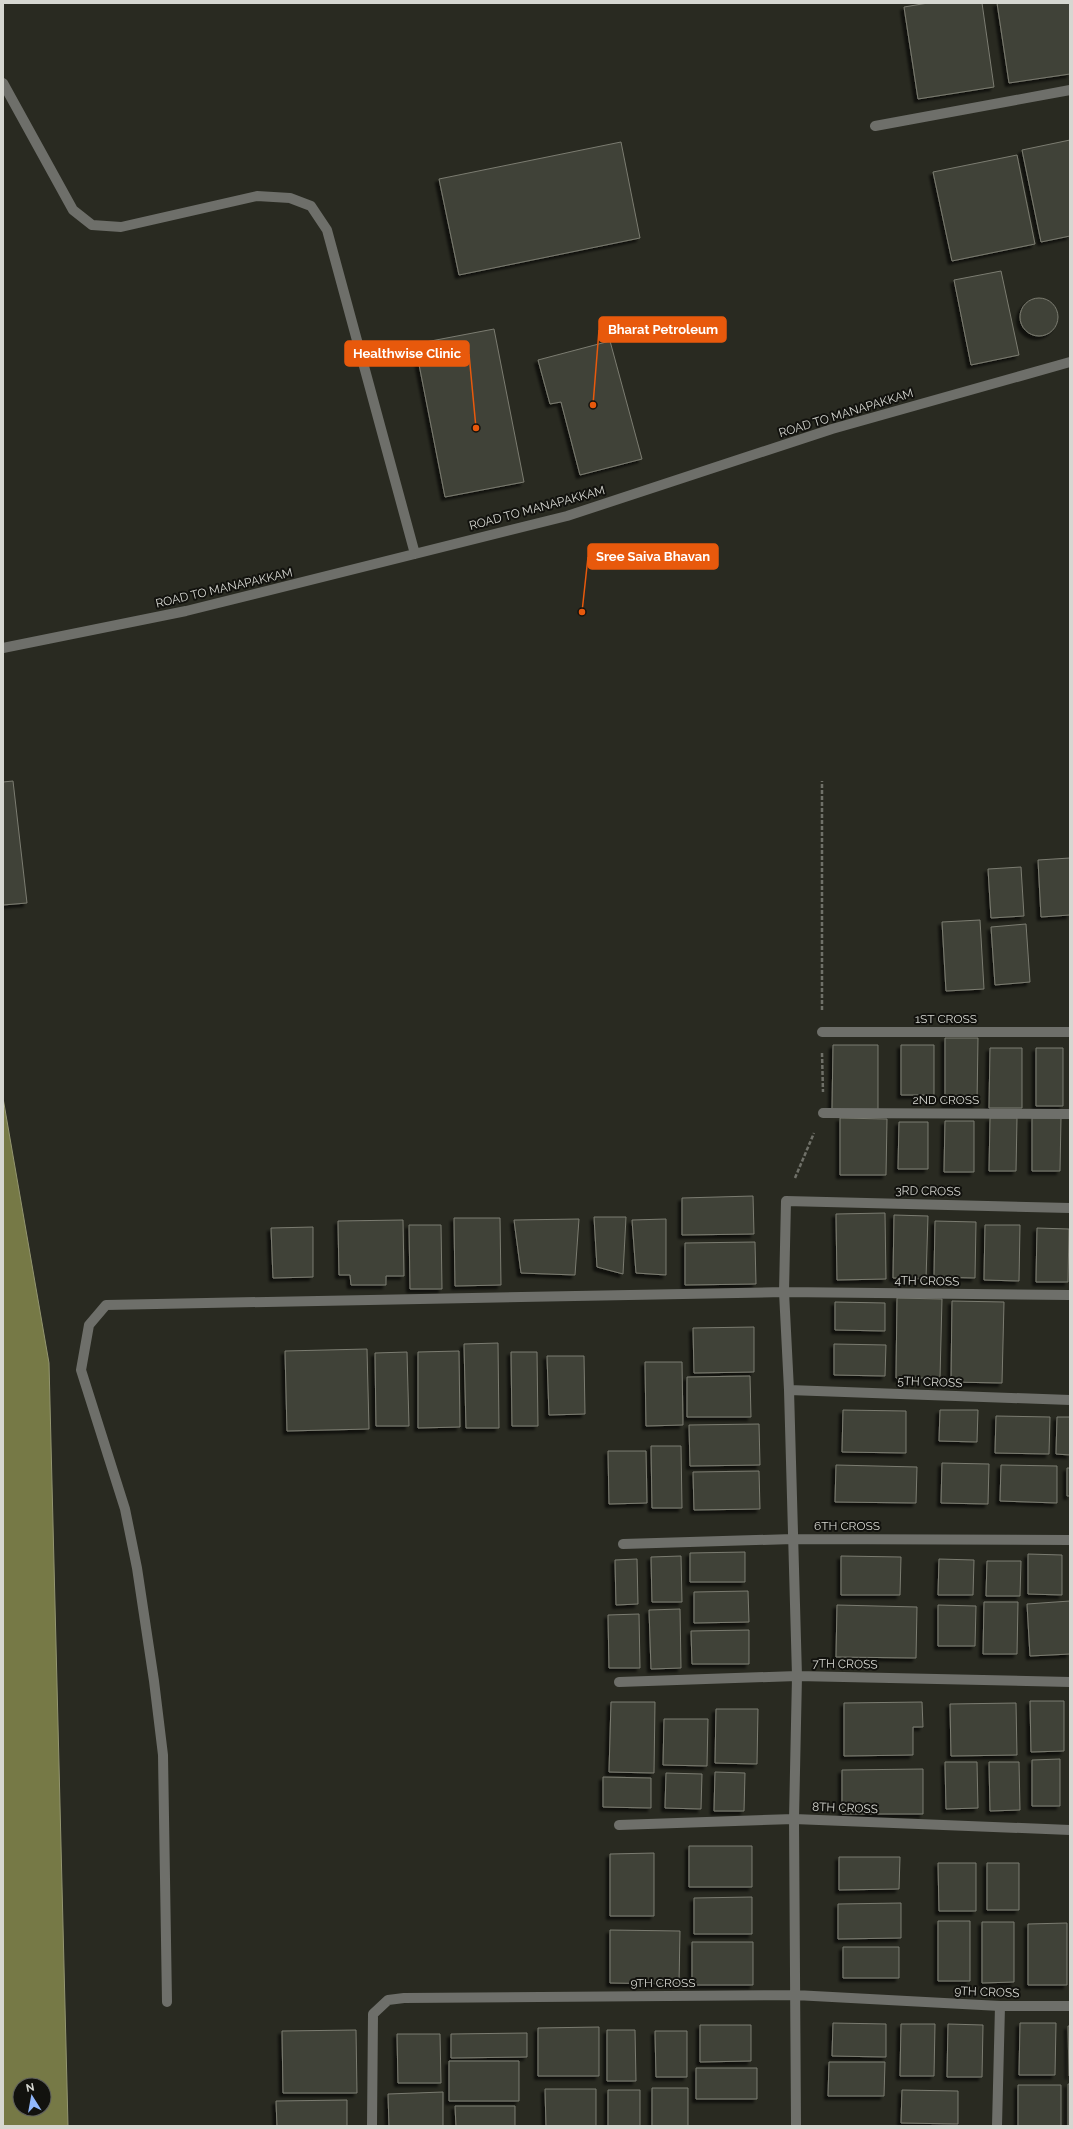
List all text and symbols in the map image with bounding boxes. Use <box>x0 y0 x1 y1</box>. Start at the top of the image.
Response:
callout: Bharat Petroleum <box>599 317 726 342</box>
text: Bharat Petroleum <box>608 322 718 337</box>
callout: Healthwise Clinic <box>345 341 469 366</box>
text: Healthwise Clinic <box>353 346 462 361</box>
street label: ROAD TO MANAPAKKAM <box>777 386 915 440</box>
street label: ROAD TO MANAPAKKAM <box>468 483 606 533</box>
callout: Sree Saiva Bhavan <box>588 544 718 569</box>
text: Sree Saiva Bhavan <box>596 549 710 564</box>
street label: ROAD TO MANAPAKKAM <box>154 565 294 611</box>
street label: 1ST CROSS <box>915 1012 977 1026</box>
street label: 2ND CROSS <box>913 1093 979 1107</box>
street label: 3RD CROSS <box>895 1183 961 1199</box>
street label: 4TH CROSS <box>894 1273 960 1289</box>
street label: 5TH CROSS <box>897 1374 963 1390</box>
street label: 6TH CROSS <box>814 1519 880 1533</box>
street label: 7TH CROSS <box>812 1656 878 1672</box>
street label: 8TH CROSS <box>812 1800 878 1816</box>
street label: 9TH CROSS <box>630 1976 696 1990</box>
street label: 9TH CROSS <box>954 1984 1020 2000</box>
north arrow <box>12 2077 52 2117</box>
text: N <box>25 2080 36 2095</box>

